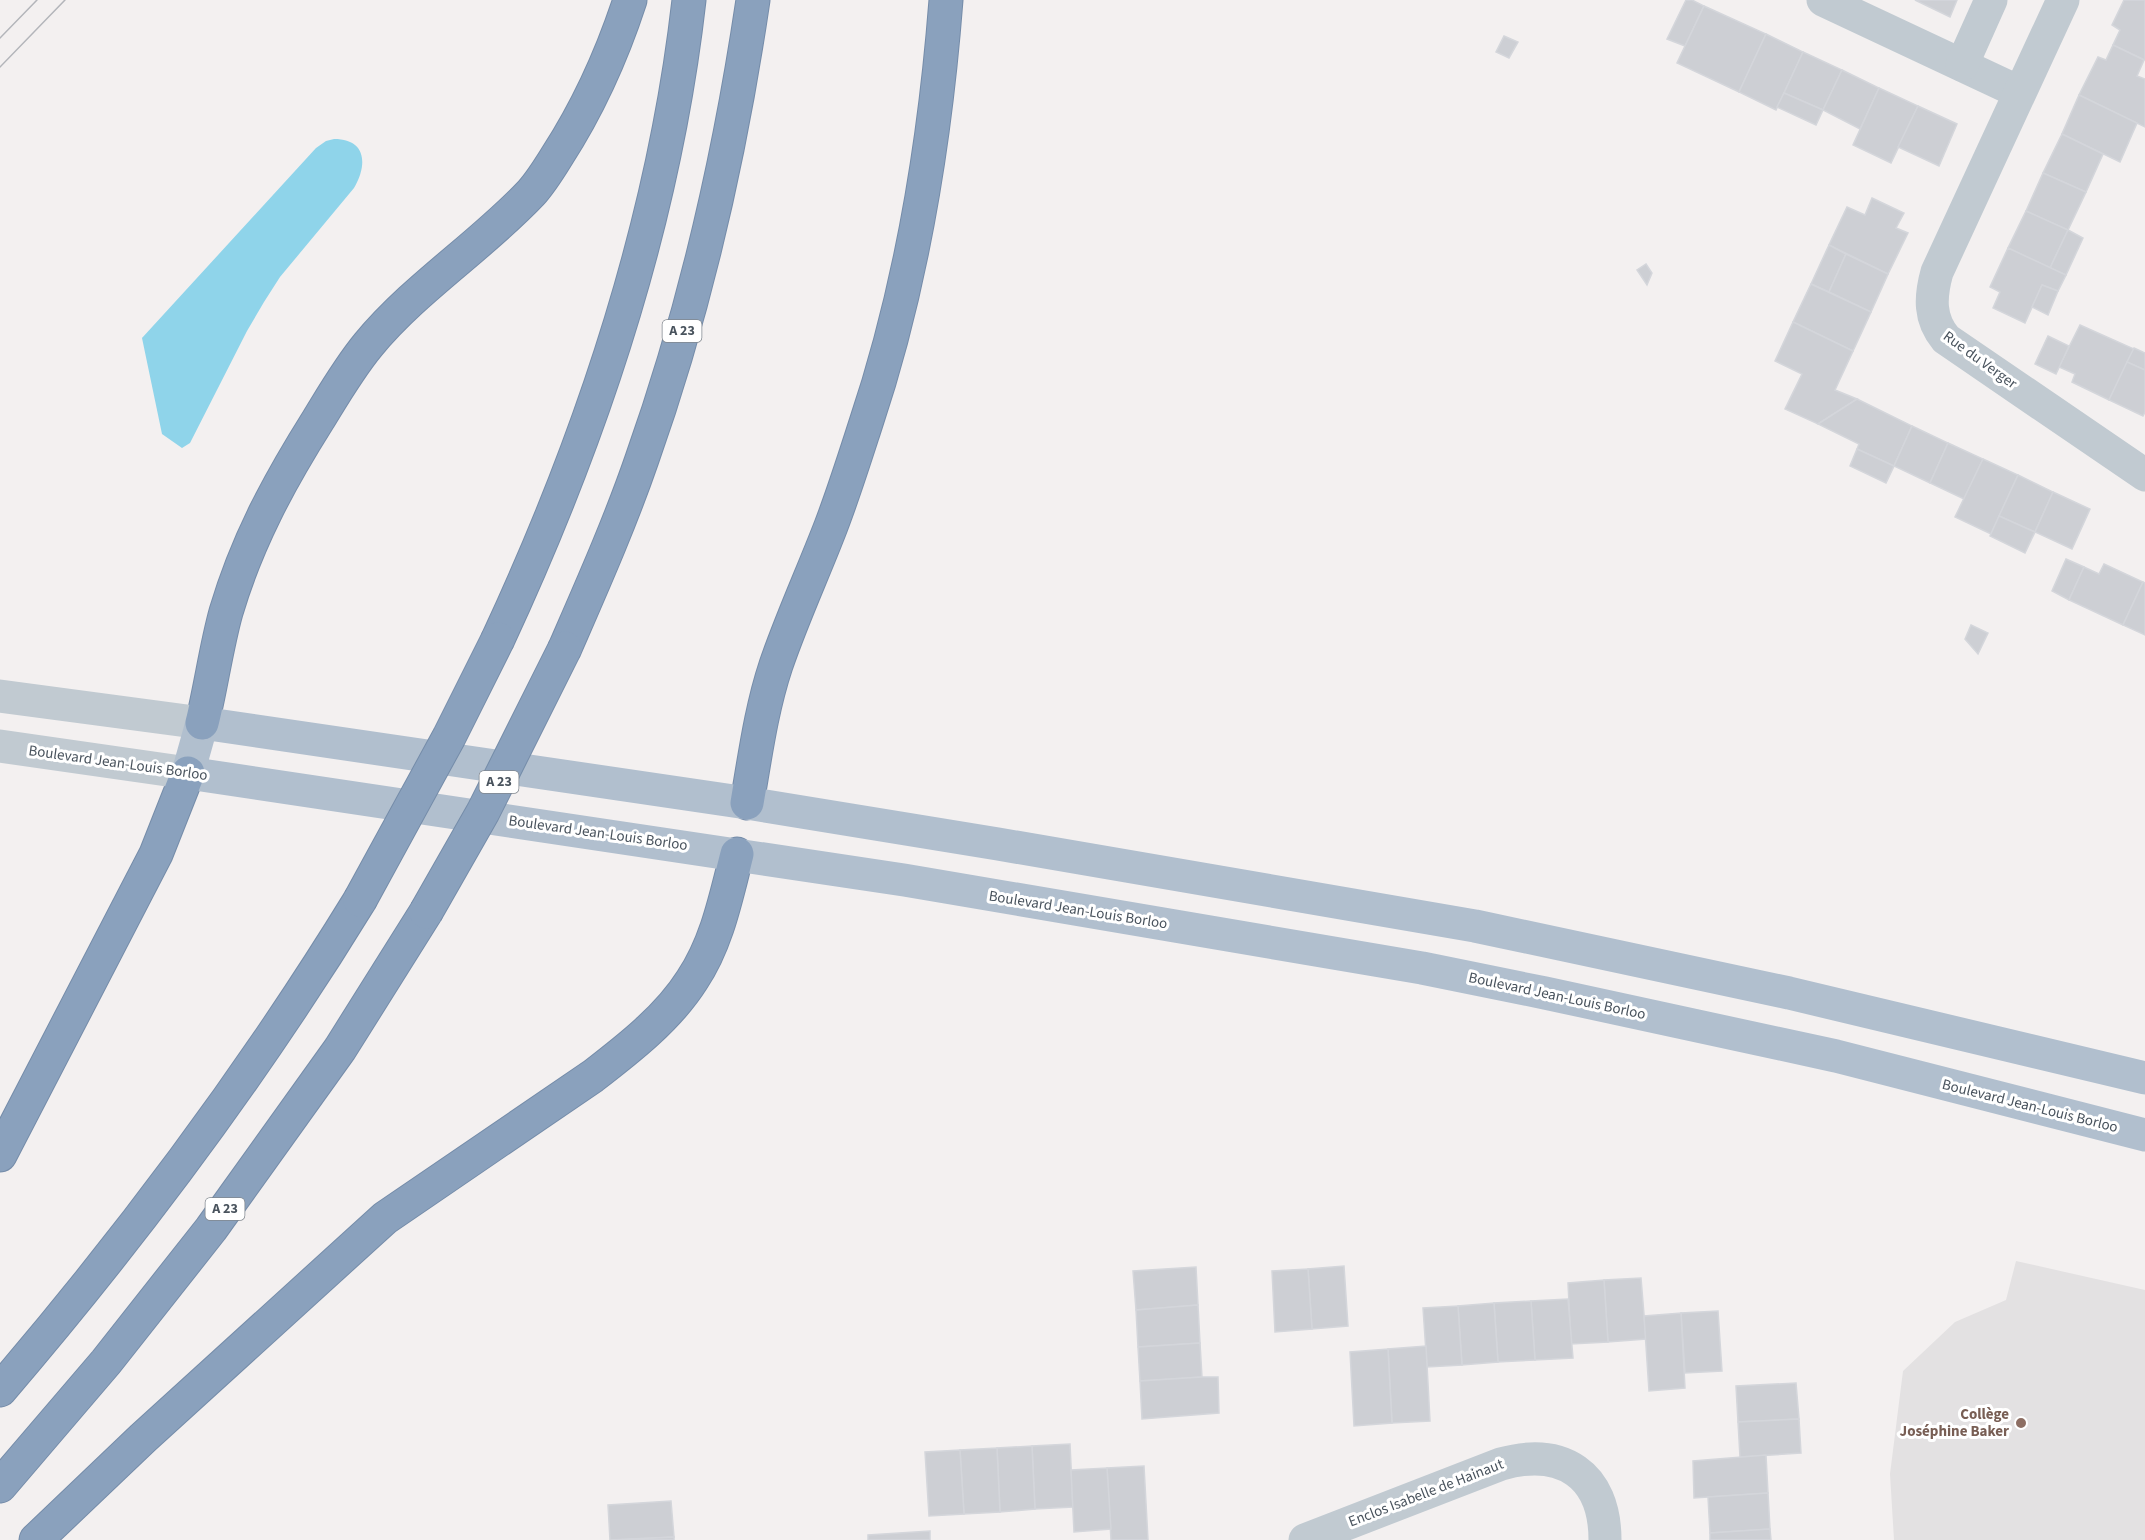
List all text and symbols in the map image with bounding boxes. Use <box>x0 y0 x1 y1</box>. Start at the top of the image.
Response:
road number: A 23 <box>662 320 702 342</box>
street label: Rue du Verger <box>1939 326 2022 394</box>
street label: Boulevard Jean-Louis Borloo <box>27 740 209 786</box>
road number: A 23 <box>480 771 518 793</box>
street label: Boulevard Jean-Louis Borloo <box>507 810 689 856</box>
street label: Boulevard Jean-Louis Borloo <box>987 886 1169 934</box>
street label: Boulevard Jean-Louis Borloo <box>1467 967 1647 1025</box>
street label: Boulevard Jean-Louis Borloo <box>1940 1074 2120 1138</box>
road number: A 23 <box>206 1198 244 1220</box>
place label: Collège Joséphine Baker <box>1900 1404 2009 1442</box>
marker: Collège Joséphine Baker <box>2014 1416 2028 1430</box>
street label: Enclos Isabelle de Hainaut <box>1345 1454 1507 1532</box>

